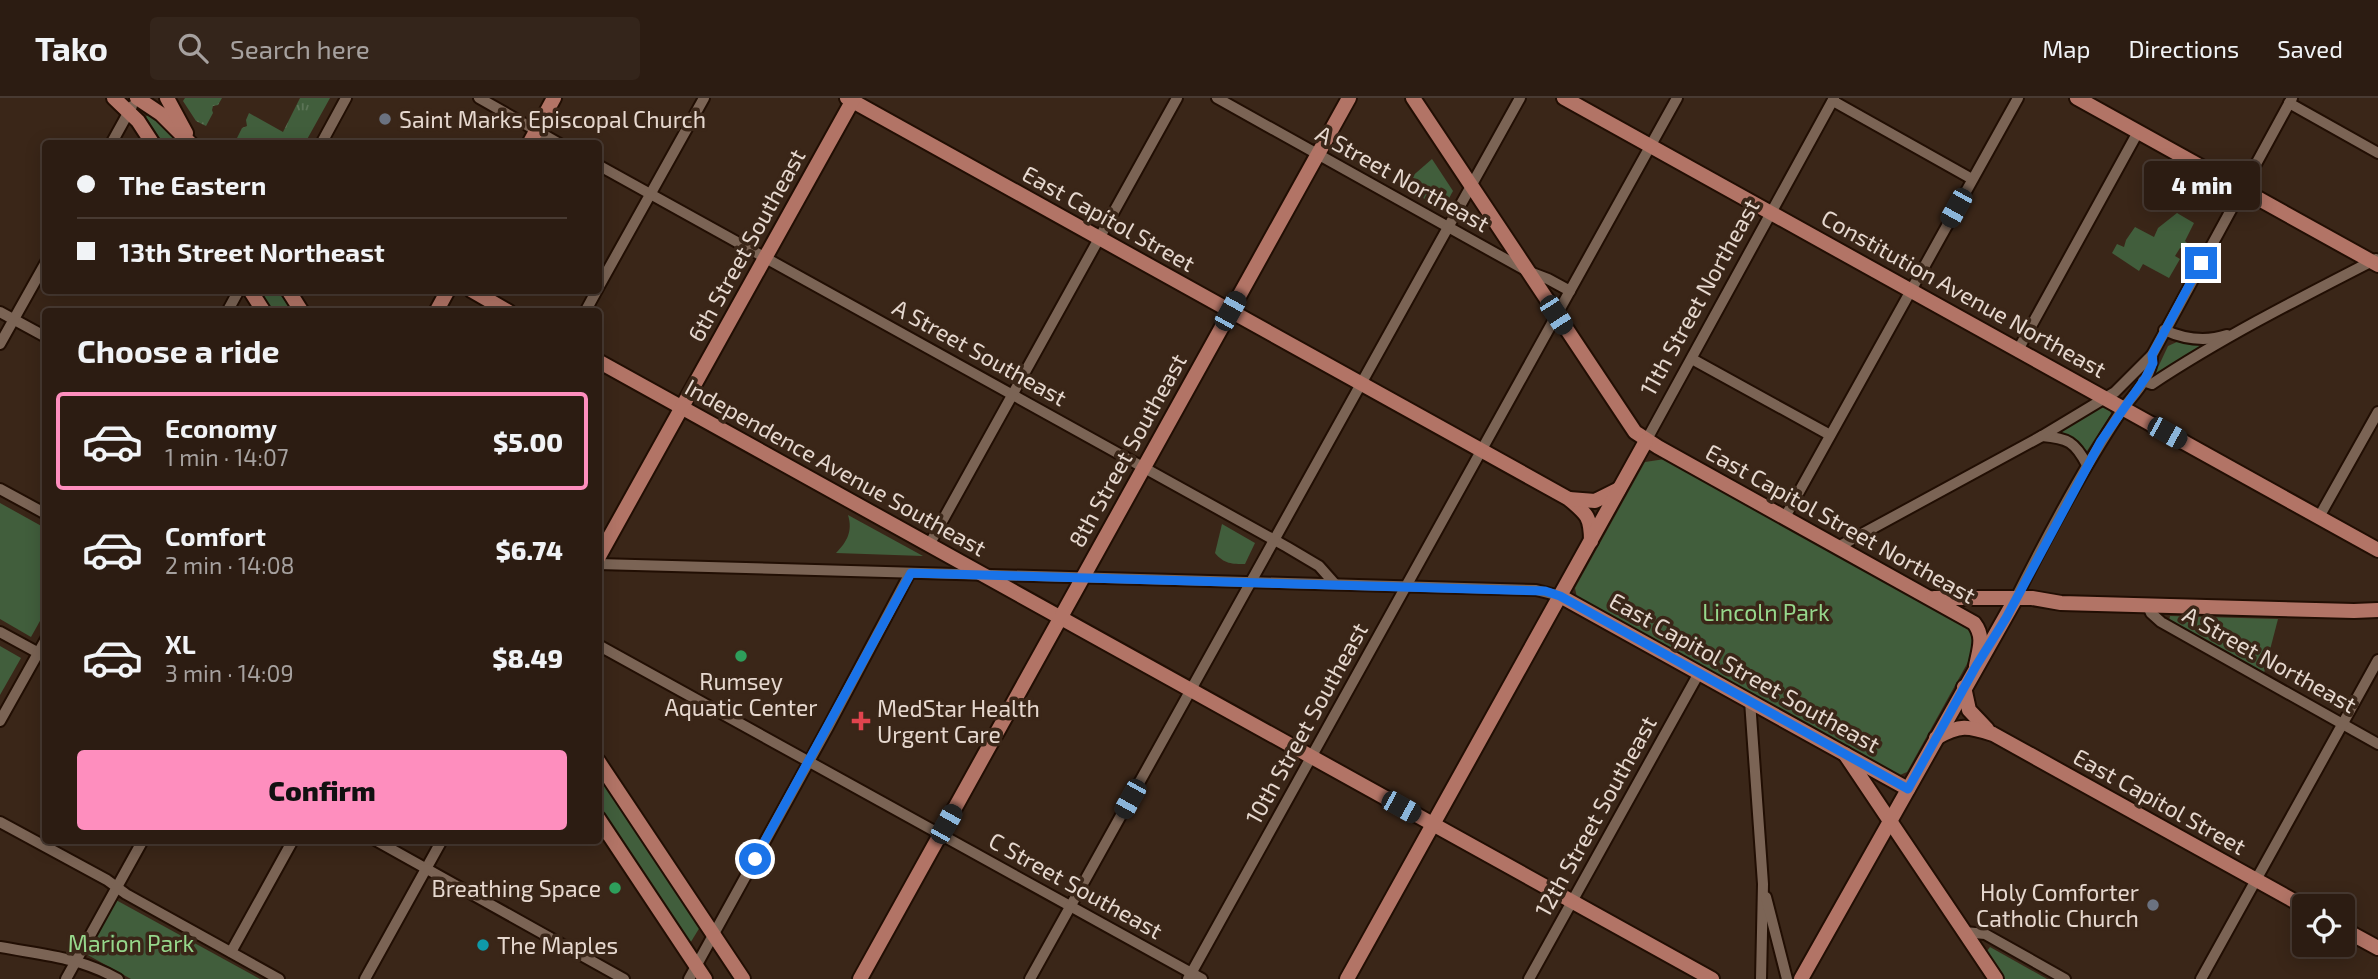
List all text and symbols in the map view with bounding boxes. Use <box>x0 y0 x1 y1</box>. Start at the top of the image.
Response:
search box <box>150 17 640 80</box>
text: Tako <box>35 28 108 68</box>
icon: search <box>174 29 212 67</box>
text: Search here <box>230 33 370 64</box>
text: Map <box>2042 34 2090 63</box>
text: Directions <box>2128 34 2239 63</box>
text: Saved <box>2277 34 2343 63</box>
place label: Saint Marks Episcopal Church <box>399 105 706 133</box>
marker: Saint Marks Episcopal Church <box>377 111 393 127</box>
street label: A Street Northeast <box>1311 119 1495 237</box>
street label: 6th Street Southeast <box>681 144 811 346</box>
street label: East Capitol Street <box>1018 159 1200 277</box>
callout: 4 min <box>2143 162 2259 211</box>
text: The Eastern <box>119 169 266 200</box>
text: 4 min <box>2172 171 2232 199</box>
car <box>1937 185 1976 231</box>
street label: 11th Street Northeast <box>1633 194 1765 400</box>
street label: Constitution Avenue Northeast <box>1817 203 2111 383</box>
text: 13th Street Northeast <box>119 236 385 267</box>
route end <box>2185 247 2217 279</box>
car <box>1211 288 1250 334</box>
car <box>1536 292 1577 338</box>
street label: A Street Southeast <box>888 293 1072 412</box>
text: Choose a ride <box>77 331 280 369</box>
street label: 8th Street Southeast <box>1062 348 1192 552</box>
street label: Independence Avenue Southeast <box>681 372 992 562</box>
icon: car <box>81 410 144 473</box>
text: Economy <box>165 412 277 443</box>
car <box>2144 414 2191 452</box>
text: $5.00 <box>493 426 563 457</box>
street label: East Capitol Street Northeast <box>1701 437 1981 609</box>
text: 1 min · 14:07 <box>165 443 289 471</box>
icon: car <box>81 518 144 581</box>
text: Comfort <box>165 520 266 551</box>
text: $6.74 <box>496 534 563 565</box>
text: 2 min · 14:08 <box>165 551 295 579</box>
street label: East Capitol Street Southeast <box>1605 586 1885 758</box>
park label: Lincoln Park <box>1702 598 1830 626</box>
street label: A Street Northeast <box>2178 600 2362 718</box>
street label: 10th Street Southeast <box>1239 617 1373 829</box>
icon: car <box>81 626 144 689</box>
text: XL <box>165 628 196 659</box>
text: $8.49 <box>492 642 563 673</box>
marker: Rumsey Aquatic Center <box>733 648 749 664</box>
text: 3 min · 14:09 <box>165 659 294 687</box>
place label: Rumsey Aquatic Center <box>664 667 818 721</box>
place label: MedStar Health Urgent Care <box>877 694 1040 748</box>
marker: MedStar Health Urgent Care <box>851 711 871 731</box>
street label: 12th Street Southeast <box>1528 711 1662 921</box>
street label: East Capitol Street <box>2069 742 2251 860</box>
button: Confirm <box>77 750 567 830</box>
car <box>1111 776 1150 822</box>
car <box>1378 788 1425 826</box>
car <box>927 801 966 847</box>
street label: C Street Southeast <box>984 826 1168 944</box>
route start <box>739 843 771 875</box>
place label: Breathing Space <box>431 874 601 902</box>
place label: Holy Comforter Catholic Church <box>1976 878 2139 932</box>
marker: Breathing Space <box>607 880 623 896</box>
map controls <box>2292 894 2355 957</box>
button: locate <box>2292 894 2355 957</box>
marker: Holy Comforter Catholic Church <box>2145 897 2161 913</box>
park label: Marion Park <box>68 929 194 957</box>
place label: The Maples <box>497 931 618 959</box>
marker: The Maples <box>475 937 491 953</box>

